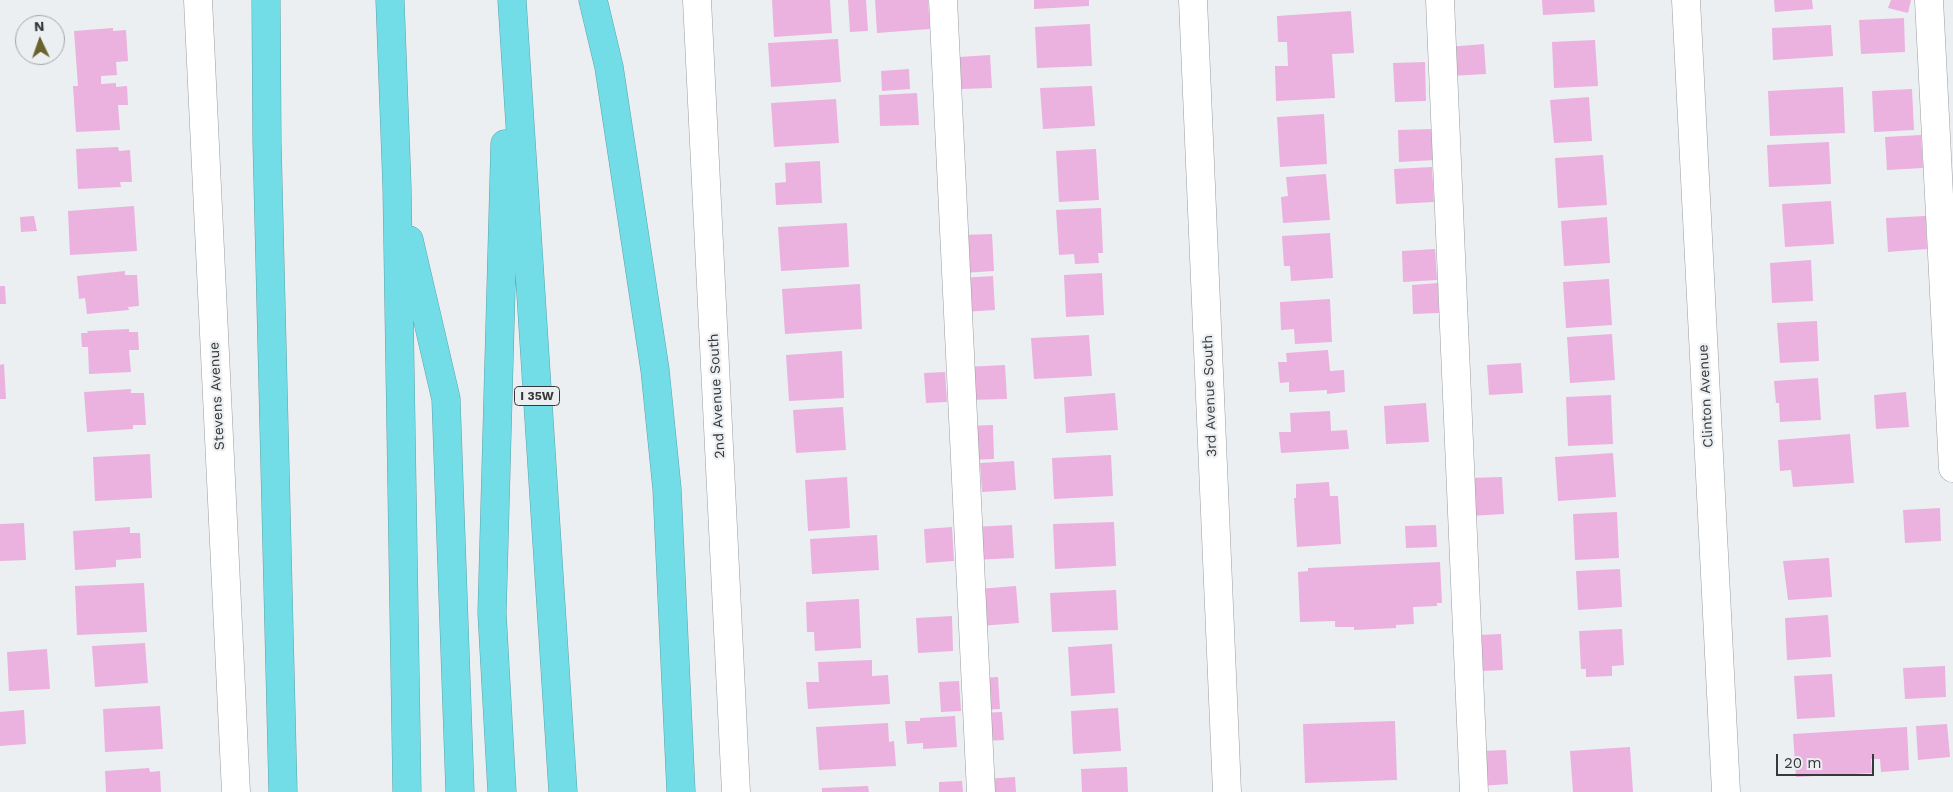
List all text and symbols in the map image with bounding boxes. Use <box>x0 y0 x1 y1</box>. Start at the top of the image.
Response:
north arrow <box>15 15 65 65</box>
text: N <box>34 18 45 34</box>
street label: 2nd Avenue South <box>705 333 729 459</box>
street label: 3rd Avenue South <box>1199 335 1221 457</box>
street label: Stevens Avenue <box>206 341 228 451</box>
street label: Clinton Avenue <box>1695 344 1717 448</box>
road number: I 35W <box>514 386 560 406</box>
scale bar <box>1778 744 1876 776</box>
text: 20 m <box>1784 754 1822 772</box>

